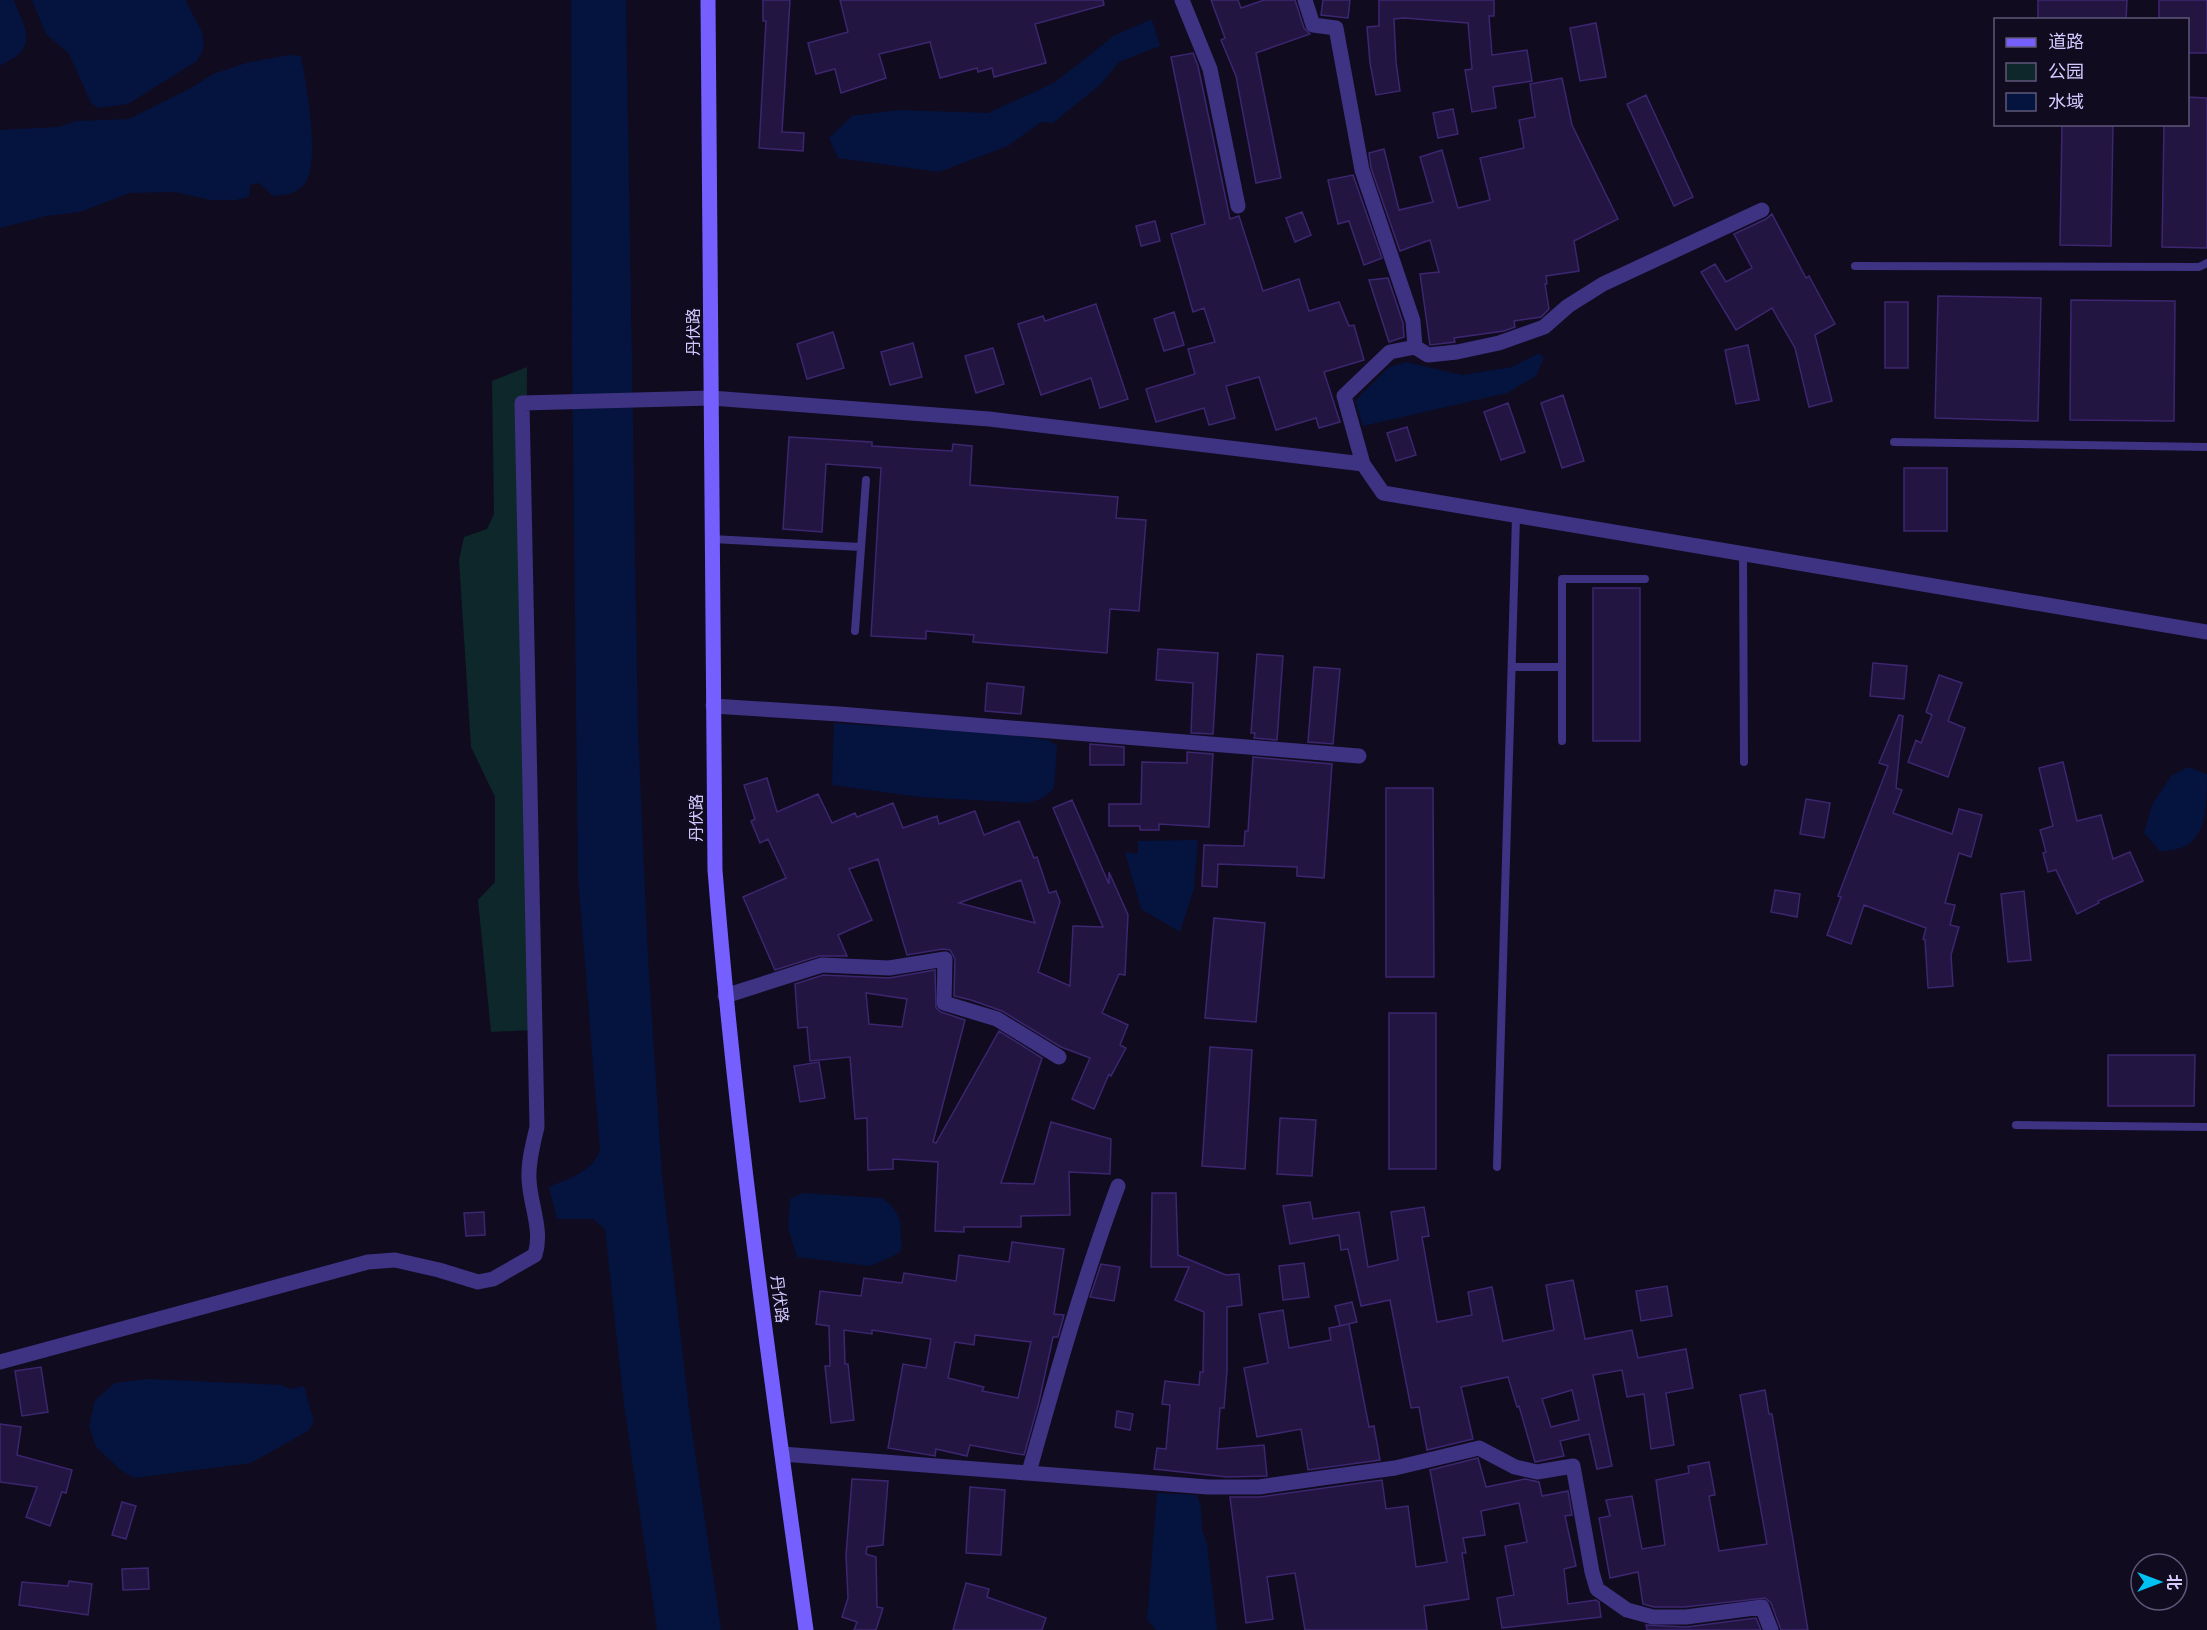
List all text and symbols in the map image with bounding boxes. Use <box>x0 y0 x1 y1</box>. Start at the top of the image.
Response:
legend <box>1994 18 2189 126</box>
text: 道路 <box>2048 31 2084 52</box>
text: 公园 <box>2048 61 2084 82</box>
text: 水域 <box>2048 91 2084 112</box>
street label: 丹伏路 <box>684 308 703 356</box>
street label: 丹伏路 <box>687 794 706 842</box>
street label: 丹伏路 <box>767 1274 792 1324</box>
north arrow <box>2129 1552 2189 1612</box>
text: 北 <box>2164 1574 2183 1590</box>

